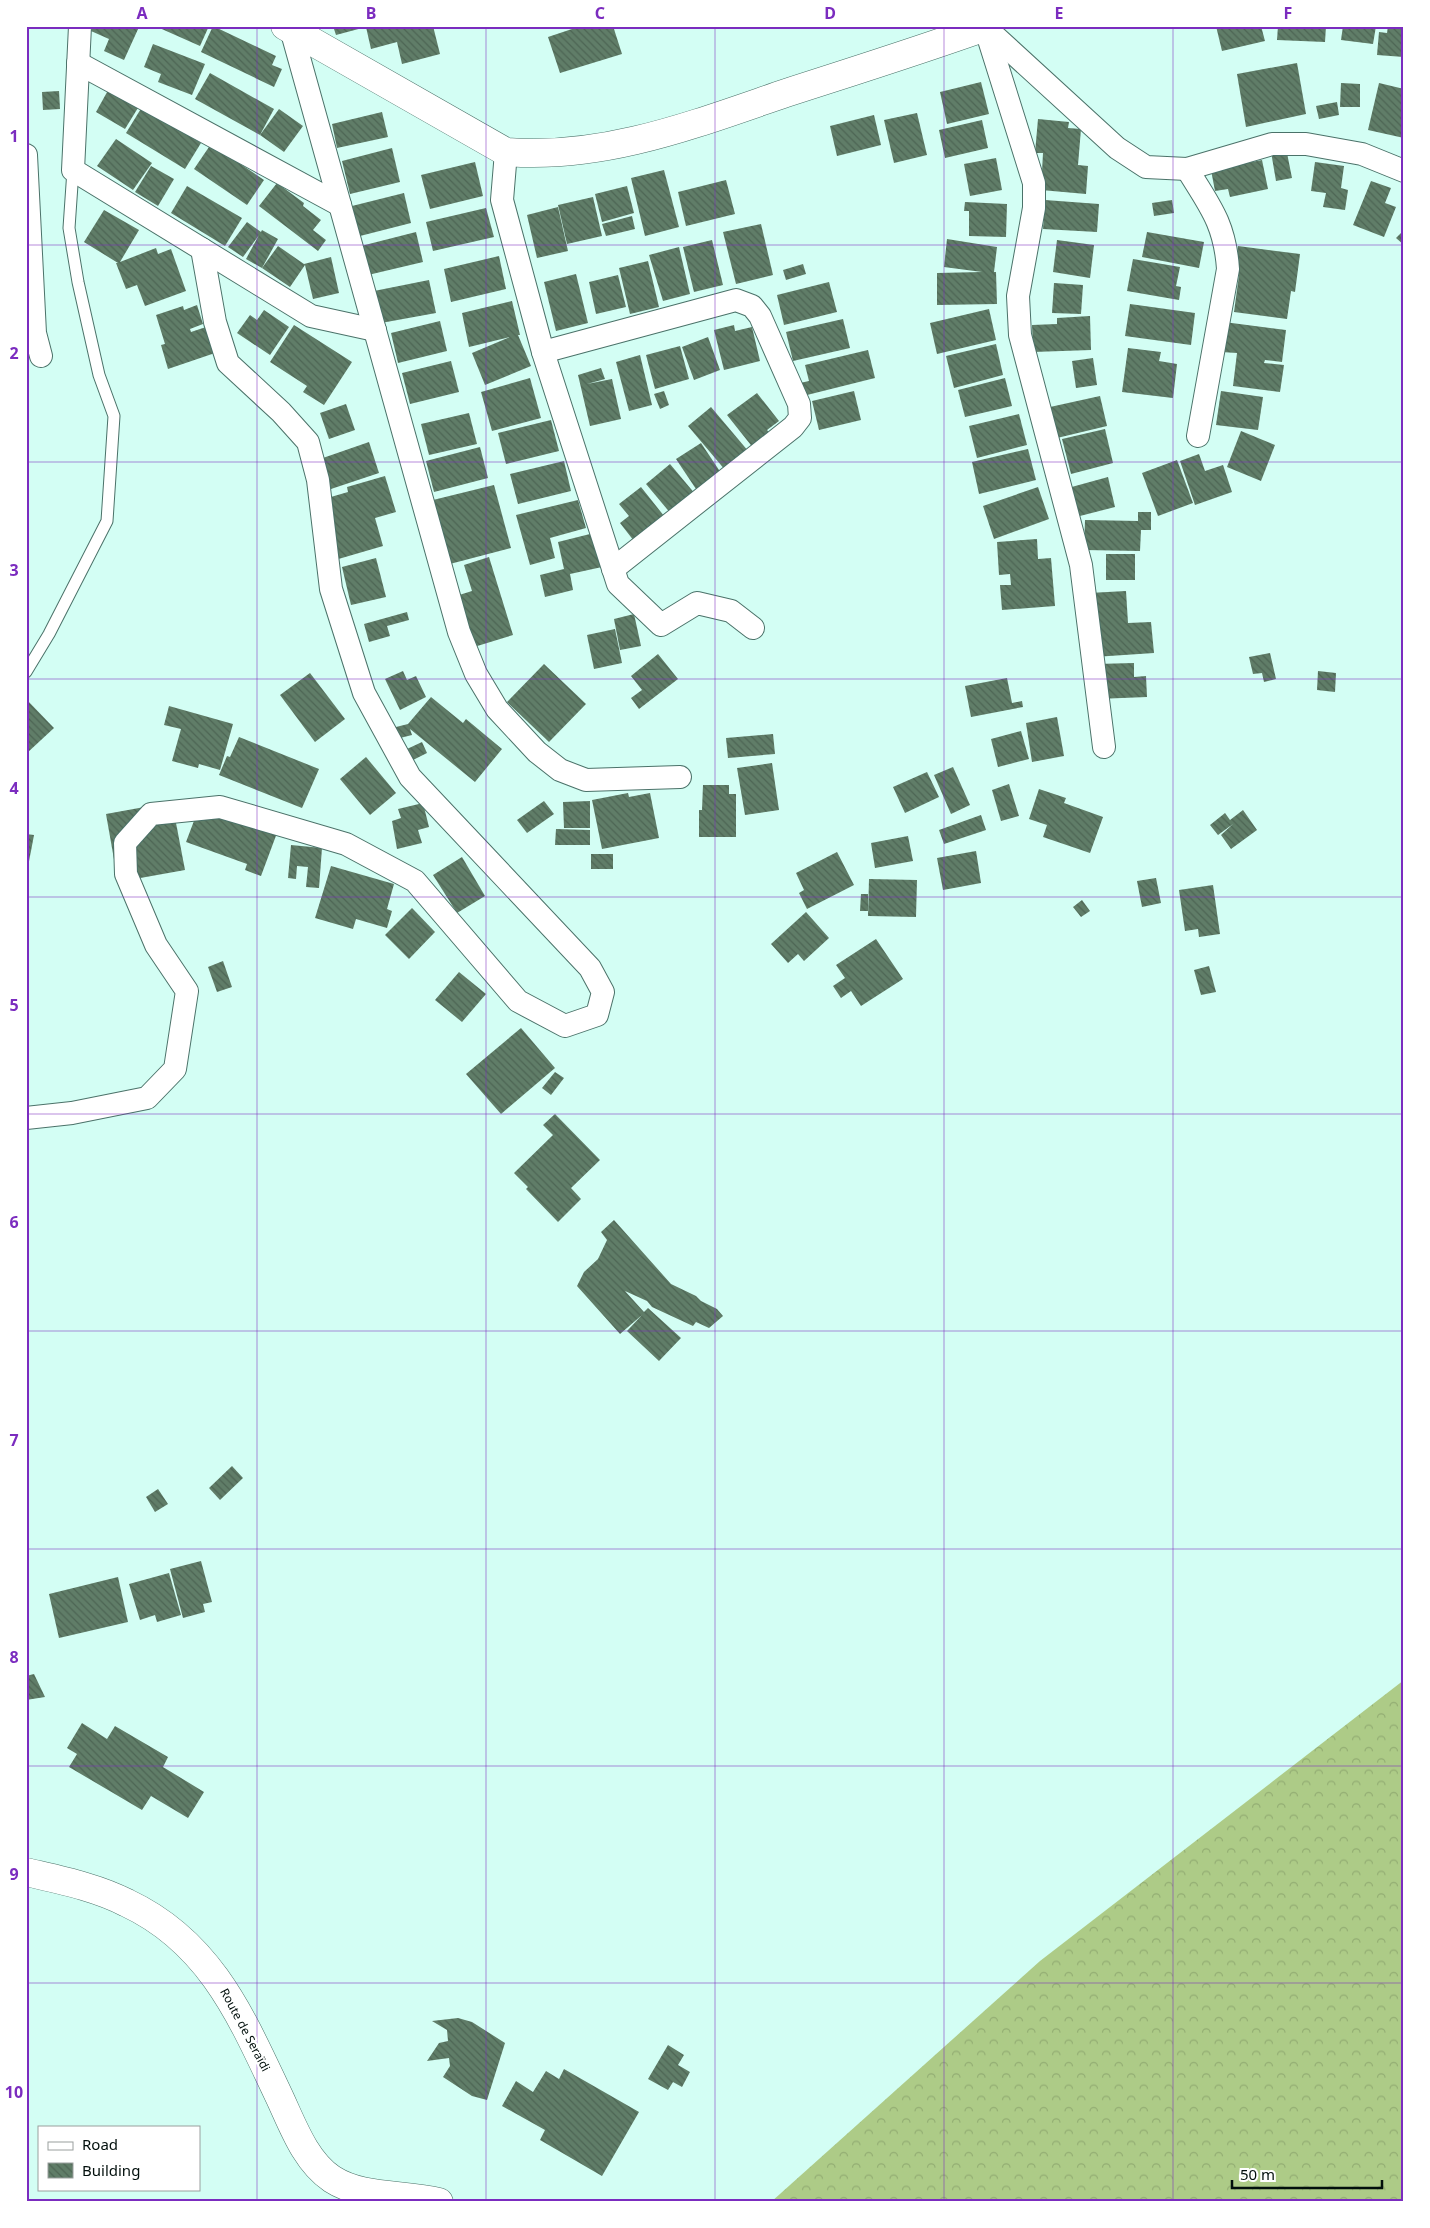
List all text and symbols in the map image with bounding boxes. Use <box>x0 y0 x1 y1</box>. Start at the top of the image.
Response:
text: A <box>136 2 148 24</box>
text: B <box>366 2 376 24</box>
text: C <box>595 2 605 24</box>
text: D <box>824 2 836 24</box>
text: E <box>1055 2 1064 24</box>
text: F <box>1284 2 1292 24</box>
text: 1 <box>9 125 19 147</box>
text: 2 <box>9 342 19 364</box>
text: 3 <box>9 559 19 581</box>
text: 4 <box>9 777 19 799</box>
text: 5 <box>9 994 19 1016</box>
text: 6 <box>9 1211 19 1233</box>
text: 7 <box>9 1429 19 1451</box>
text: 8 <box>9 1646 19 1668</box>
text: 9 <box>9 1863 19 1885</box>
street label: Route de Seraïdi <box>216 1985 275 2074</box>
text: 10 <box>5 2081 23 2103</box>
legend <box>38 2126 200 2190</box>
text: Road <box>82 2134 118 2154</box>
scale bar <box>1232 2158 1382 2190</box>
text: Building <box>82 2160 140 2180</box>
text: 50 m <box>1240 2164 1275 2184</box>

